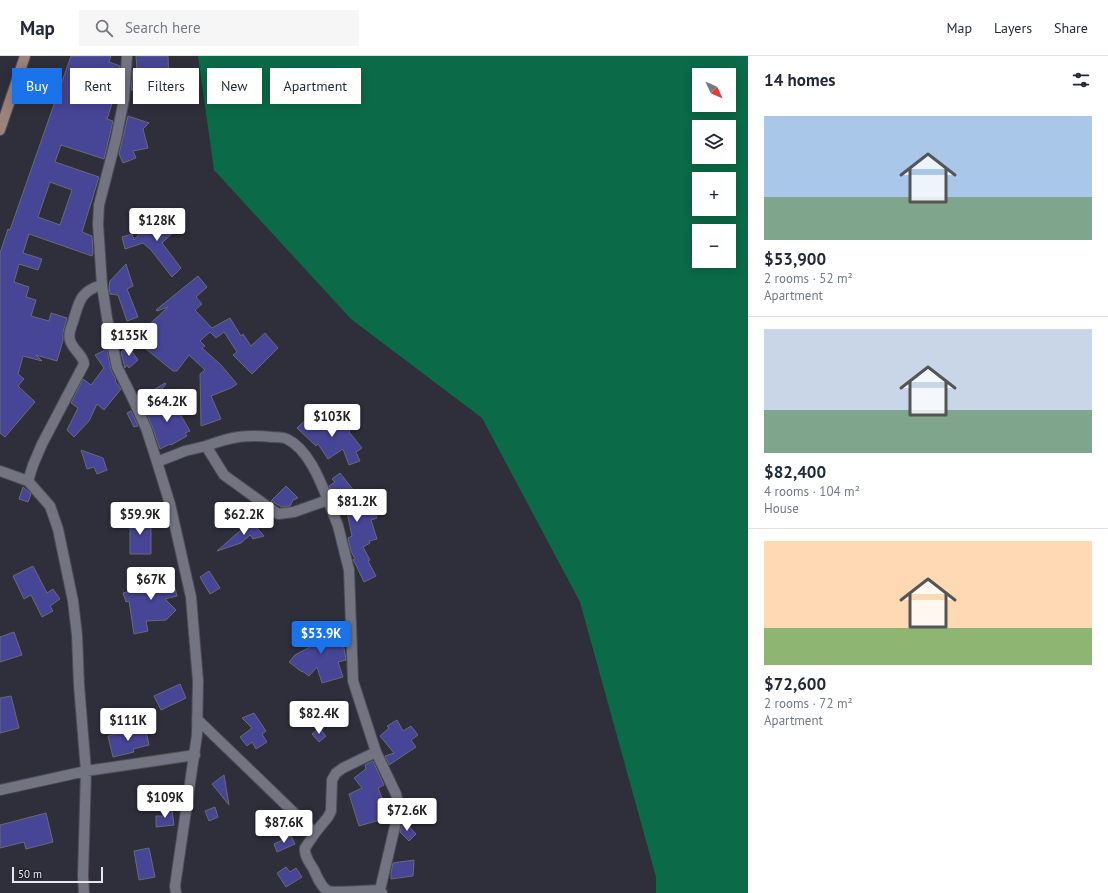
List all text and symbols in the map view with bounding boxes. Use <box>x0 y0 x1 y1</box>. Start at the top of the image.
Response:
search box <box>79 10 359 46</box>
text: Map <box>20 16 55 40</box>
icon: search <box>93 17 115 39</box>
text: Search here <box>125 18 201 37</box>
text: Map <box>946 19 972 37</box>
text: Layers <box>994 19 1032 37</box>
text: Share <box>1054 19 1088 37</box>
chip: Buy <box>12 68 62 104</box>
chip: Rent <box>70 68 125 104</box>
chip: Filters <box>133 68 199 104</box>
chip: New <box>207 68 262 104</box>
chip: Apartment <box>270 68 361 104</box>
north arrow <box>692 68 736 112</box>
map controls <box>692 68 736 268</box>
text: 14 homes <box>764 69 835 91</box>
icon: filters <box>1070 69 1092 91</box>
button: layers <box>692 120 736 164</box>
icon: home <box>892 142 964 214</box>
button: + <box>692 172 736 216</box>
pin: $128K <box>129 208 185 242</box>
text: $128K <box>138 212 176 229</box>
button: − <box>692 224 736 268</box>
text: $53,900 <box>764 248 826 270</box>
text: 2 rooms · 52 m² <box>764 270 853 287</box>
text: Apartment <box>764 287 823 304</box>
pin: $135K <box>101 323 157 357</box>
text: $135K <box>110 327 148 344</box>
icon: home <box>892 355 964 427</box>
pin: $64.2K <box>134 389 200 423</box>
text: $64.2K <box>147 393 187 410</box>
pin: $103K <box>304 404 360 438</box>
text: $103K <box>313 408 351 425</box>
text: $82,400 <box>764 461 826 483</box>
text: 4 rooms · 104 m² <box>764 483 860 500</box>
pin: $81.2K <box>324 489 390 523</box>
text: $81.2K <box>337 493 377 510</box>
text: House <box>764 500 799 517</box>
pin: $59.9K <box>107 502 173 536</box>
pin: $62.2K <box>211 502 277 536</box>
text: $59.9K <box>120 506 160 523</box>
text: $62.2K <box>224 506 264 523</box>
pin: $67K <box>127 567 175 601</box>
icon: home <box>892 567 964 639</box>
text: $67K <box>136 571 166 588</box>
pin: $53.9K <box>288 621 354 655</box>
text: $53.9K <box>301 625 341 642</box>
text: $72,600 <box>764 673 826 695</box>
text: 2 rooms · 72 m² <box>764 695 853 712</box>
pin: $82.4K <box>286 701 352 735</box>
text: $82.4K <box>299 705 339 722</box>
pin: $111K <box>100 708 156 742</box>
text: $111K <box>109 712 147 729</box>
text: Apartment <box>764 712 823 729</box>
pin: $109K <box>137 785 193 819</box>
text: $109K <box>146 789 184 806</box>
pin: $72.6K <box>374 798 440 832</box>
text: $72.6K <box>387 802 427 819</box>
pin: $87.6K <box>251 810 317 844</box>
text: $87.6K <box>264 814 304 831</box>
scale bar <box>12 865 103 884</box>
text: 50 m <box>18 867 42 881</box>

